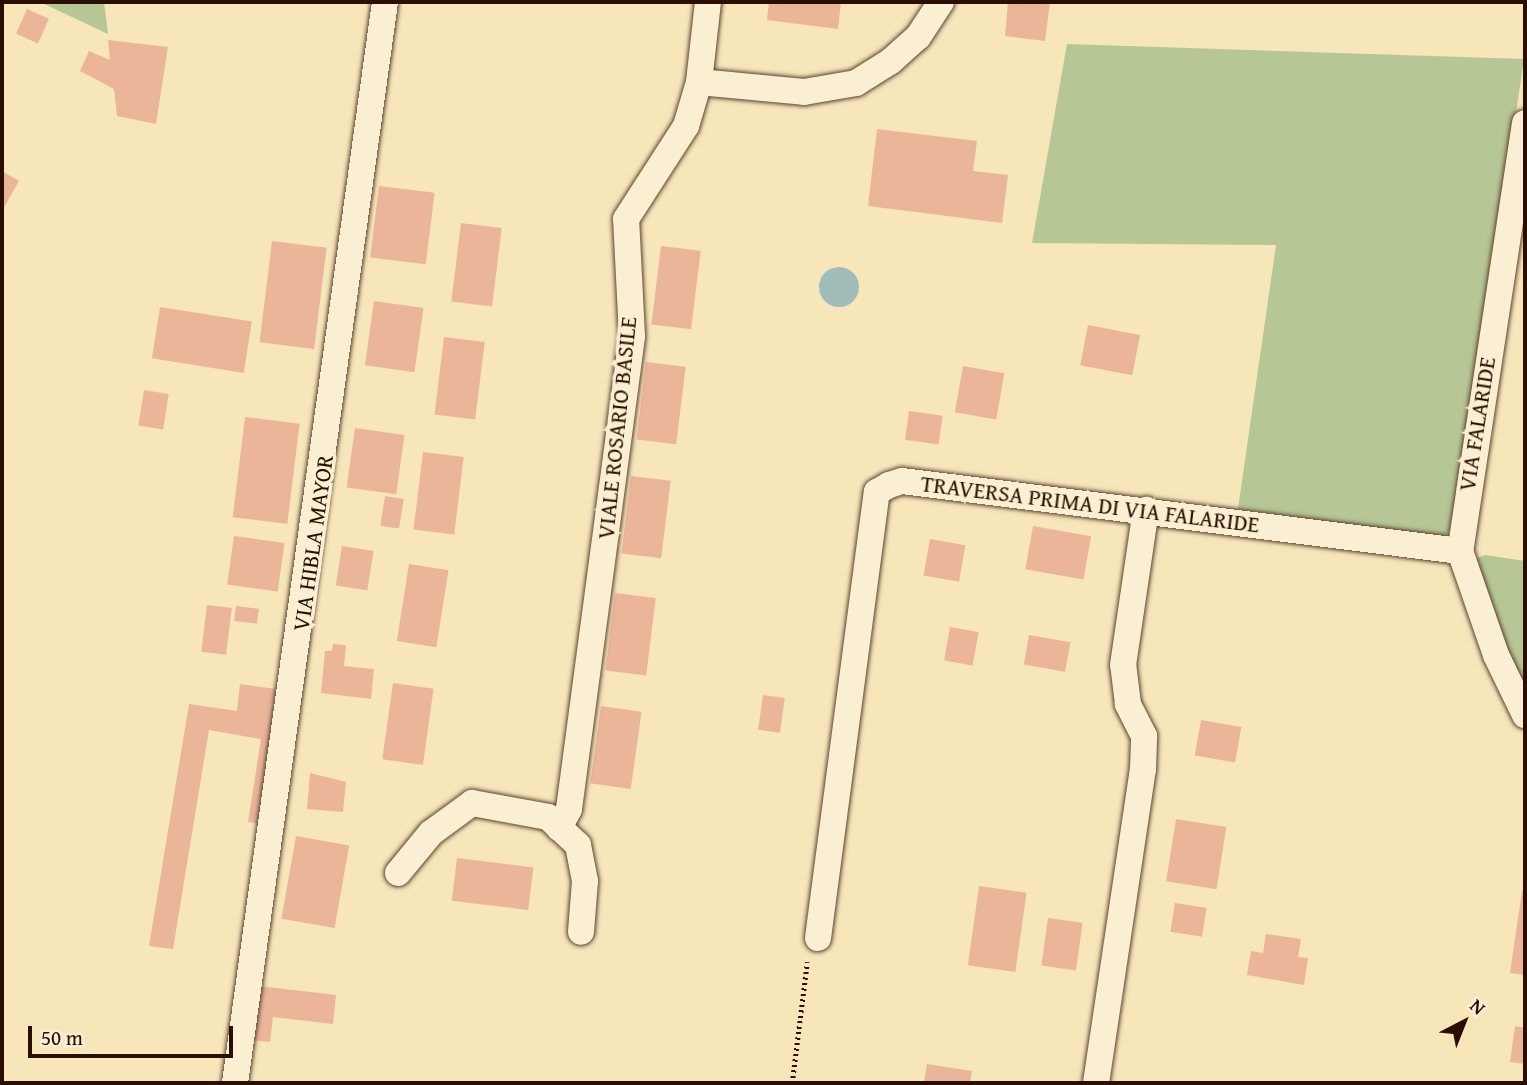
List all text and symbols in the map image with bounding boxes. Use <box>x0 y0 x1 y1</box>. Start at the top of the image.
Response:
street label: VIALE ROSARIO BASILE <box>592 315 642 541</box>
street label: VIA FALARIDE <box>1453 355 1501 493</box>
street label: VIA HIBLA MAYOR <box>287 453 339 633</box>
street label: TRAVERSA PRIMA DI VIA FALARIDE <box>919 470 1261 538</box>
north arrow <box>1429 987 1499 1057</box>
text: N <box>1464 992 1492 1021</box>
scale bar <box>32 1012 236 1056</box>
text: 50 m <box>41 1022 83 1053</box>

